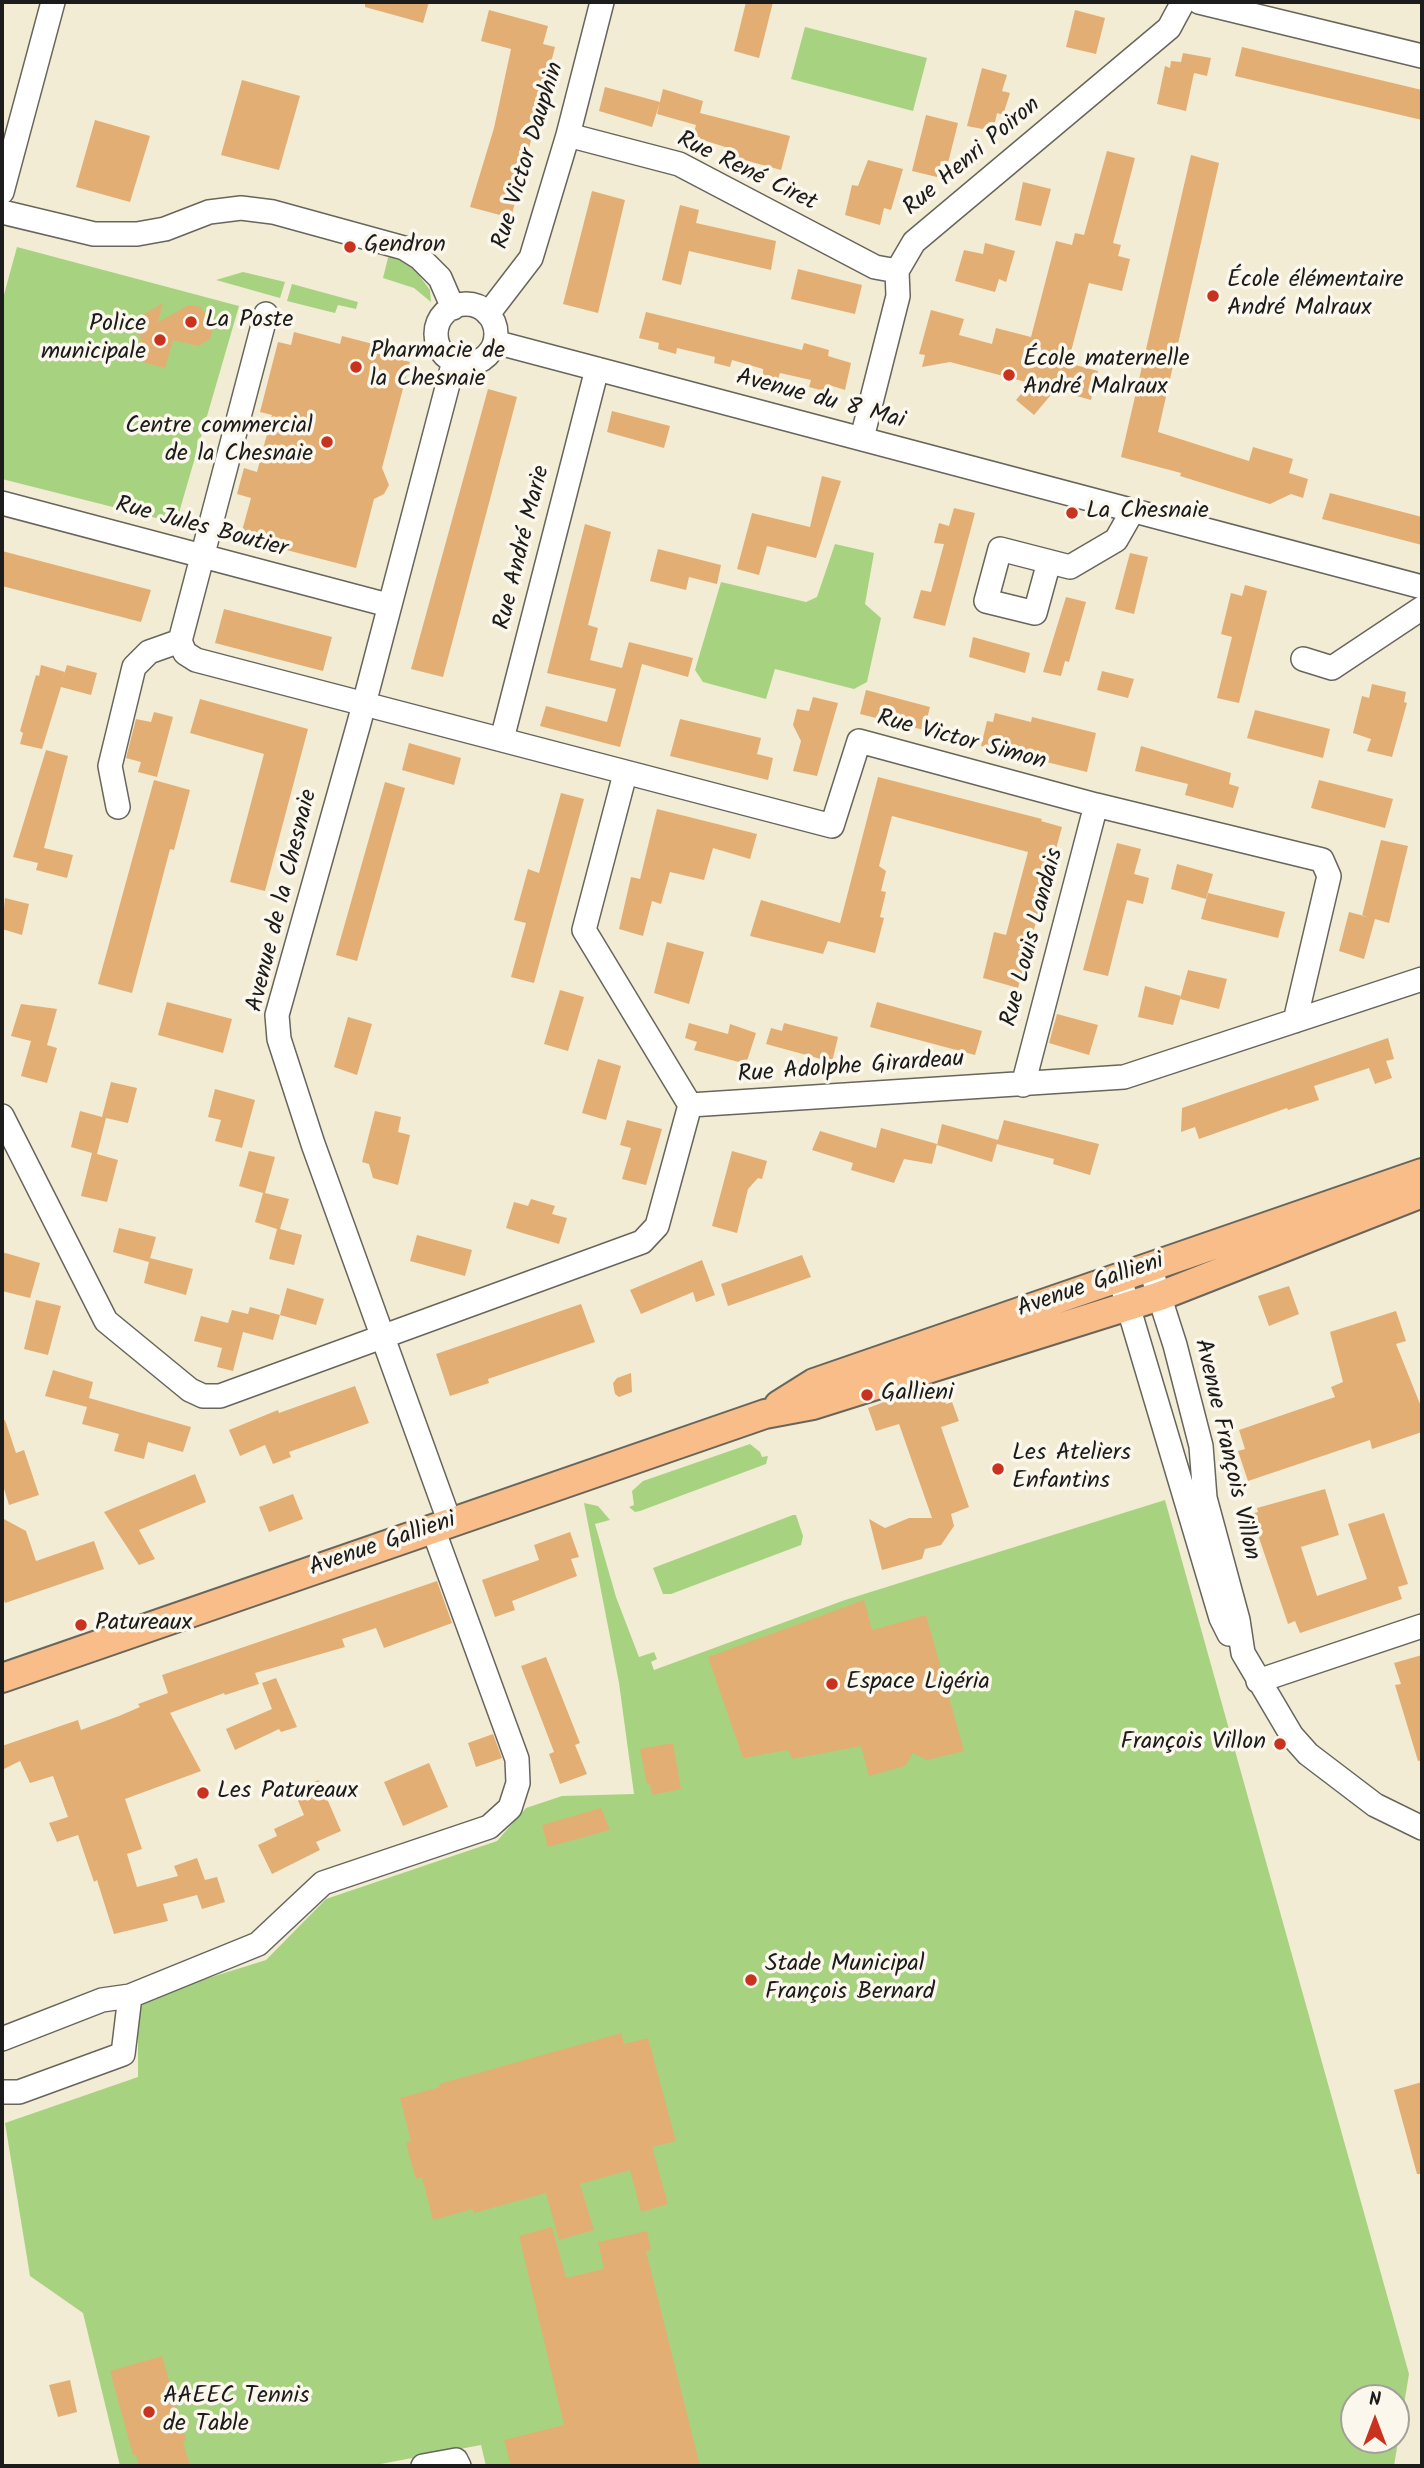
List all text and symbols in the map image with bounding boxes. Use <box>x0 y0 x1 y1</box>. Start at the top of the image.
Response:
street label: Rue Victor Dauphin <box>488 59 572 253</box>
street label: Rue Henri Poiron <box>899 92 1047 224</box>
street label: Rue René Ciret <box>671 127 821 219</box>
place label: Gendron <box>364 233 446 261</box>
marker: Gendron <box>342 239 358 255</box>
place label: École élémentaire André Malraux <box>1227 268 1403 324</box>
marker: École élémentaire André Malraux <box>1205 288 1221 304</box>
place label: La Poste <box>205 308 293 336</box>
place label: Police municipale <box>41 312 146 368</box>
marker: La Poste <box>183 314 199 330</box>
marker: Police municipale <box>152 332 168 348</box>
place label: Pharmacie de la Chesnaie <box>370 339 505 395</box>
place label: École maternelle André Malraux <box>1023 347 1189 403</box>
marker: Pharmacie de la Chesnaie <box>348 359 364 375</box>
street label: Avenue du 8 Mai <box>733 365 907 437</box>
marker: École maternelle André Malraux <box>1001 367 1017 383</box>
place label: Centre commercial de la Chesnaie <box>125 414 313 470</box>
marker: Centre commercial de la Chesnaie <box>319 434 335 450</box>
street label: Rue André Marie <box>490 463 558 633</box>
street label: Rue Jules Boutier <box>112 492 290 566</box>
place label: La Chesnaie <box>1086 499 1209 527</box>
marker: La Chesnaie <box>1064 505 1080 521</box>
street label: Rue Victor Simon <box>873 706 1049 778</box>
street label: Avenue de la Chesnaie <box>242 787 326 1015</box>
street label: Rue Louis Landais <box>996 846 1072 1030</box>
street label: Rue Adolphe Girardeau <box>737 1047 965 1091</box>
street label: Avenue Gallieni <box>1014 1248 1168 1326</box>
street label: Avenue François Villon <box>1186 1337 1264 1563</box>
place label: Gallieni <box>881 1381 954 1409</box>
marker: Gallieni <box>859 1387 875 1403</box>
place label: Les Ateliers Enfantins <box>1012 1441 1131 1497</box>
marker: Les Ateliers Enfantins <box>990 1461 1006 1477</box>
street label: Avenue Gallieni <box>306 1507 460 1585</box>
place label: Patureaux <box>95 1611 192 1639</box>
marker: Patureaux <box>73 1617 89 1633</box>
place label: Espace Ligéria <box>846 1670 990 1698</box>
marker: Espace Ligéria <box>824 1676 840 1692</box>
place label: François Villon <box>1120 1730 1266 1758</box>
marker: François Villon <box>1272 1736 1288 1752</box>
place label: Les Patureaux <box>217 1779 358 1807</box>
marker: Les Patureaux <box>195 1785 211 1801</box>
place label: Stade Municipal François Bernard <box>765 1952 935 2008</box>
marker: Stade Municipal François Bernard <box>743 1972 759 1988</box>
place label: AAEEC Tennis de Table <box>163 2384 309 2440</box>
north arrow <box>1340 2384 1410 2454</box>
text: N <box>1369 2385 1381 2415</box>
marker: AAEEC Tennis de Table <box>141 2404 157 2420</box>

